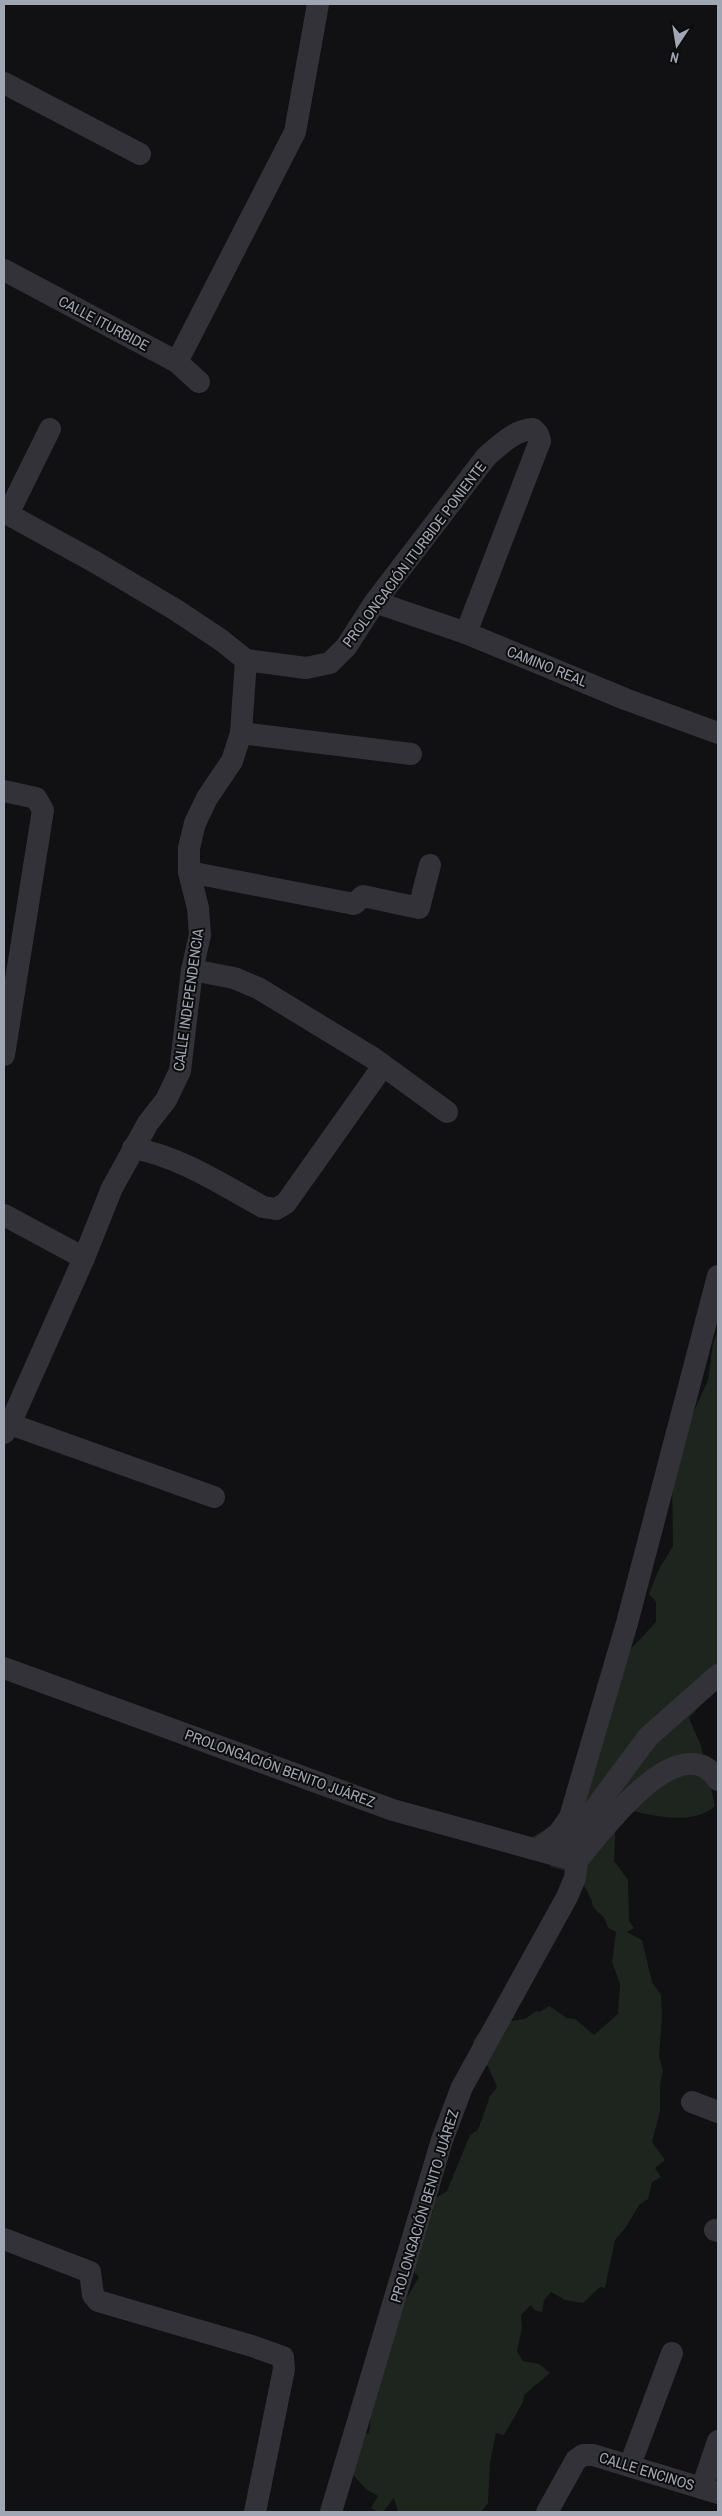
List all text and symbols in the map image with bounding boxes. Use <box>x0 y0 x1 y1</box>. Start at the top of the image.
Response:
north arrow <box>652 20 702 70</box>
text: N <box>668 48 680 67</box>
street label: CALLE ITURBIDE <box>55 290 153 356</box>
street label: PROLONGACIÓN ITURBIDE PONIENTE <box>337 457 491 651</box>
street label: CAMINO REAL <box>504 640 590 692</box>
street label: CALLE INDEPENDENCIA <box>168 927 208 1073</box>
street label: PROLONGACIÓN BENITO JUÁREZ <box>182 1724 378 1812</box>
street label: PROLONGACIÓN BENITO JUÁREZ <box>385 2106 464 2305</box>
street label: CALLE ENCINOS <box>597 2447 697 2495</box>

